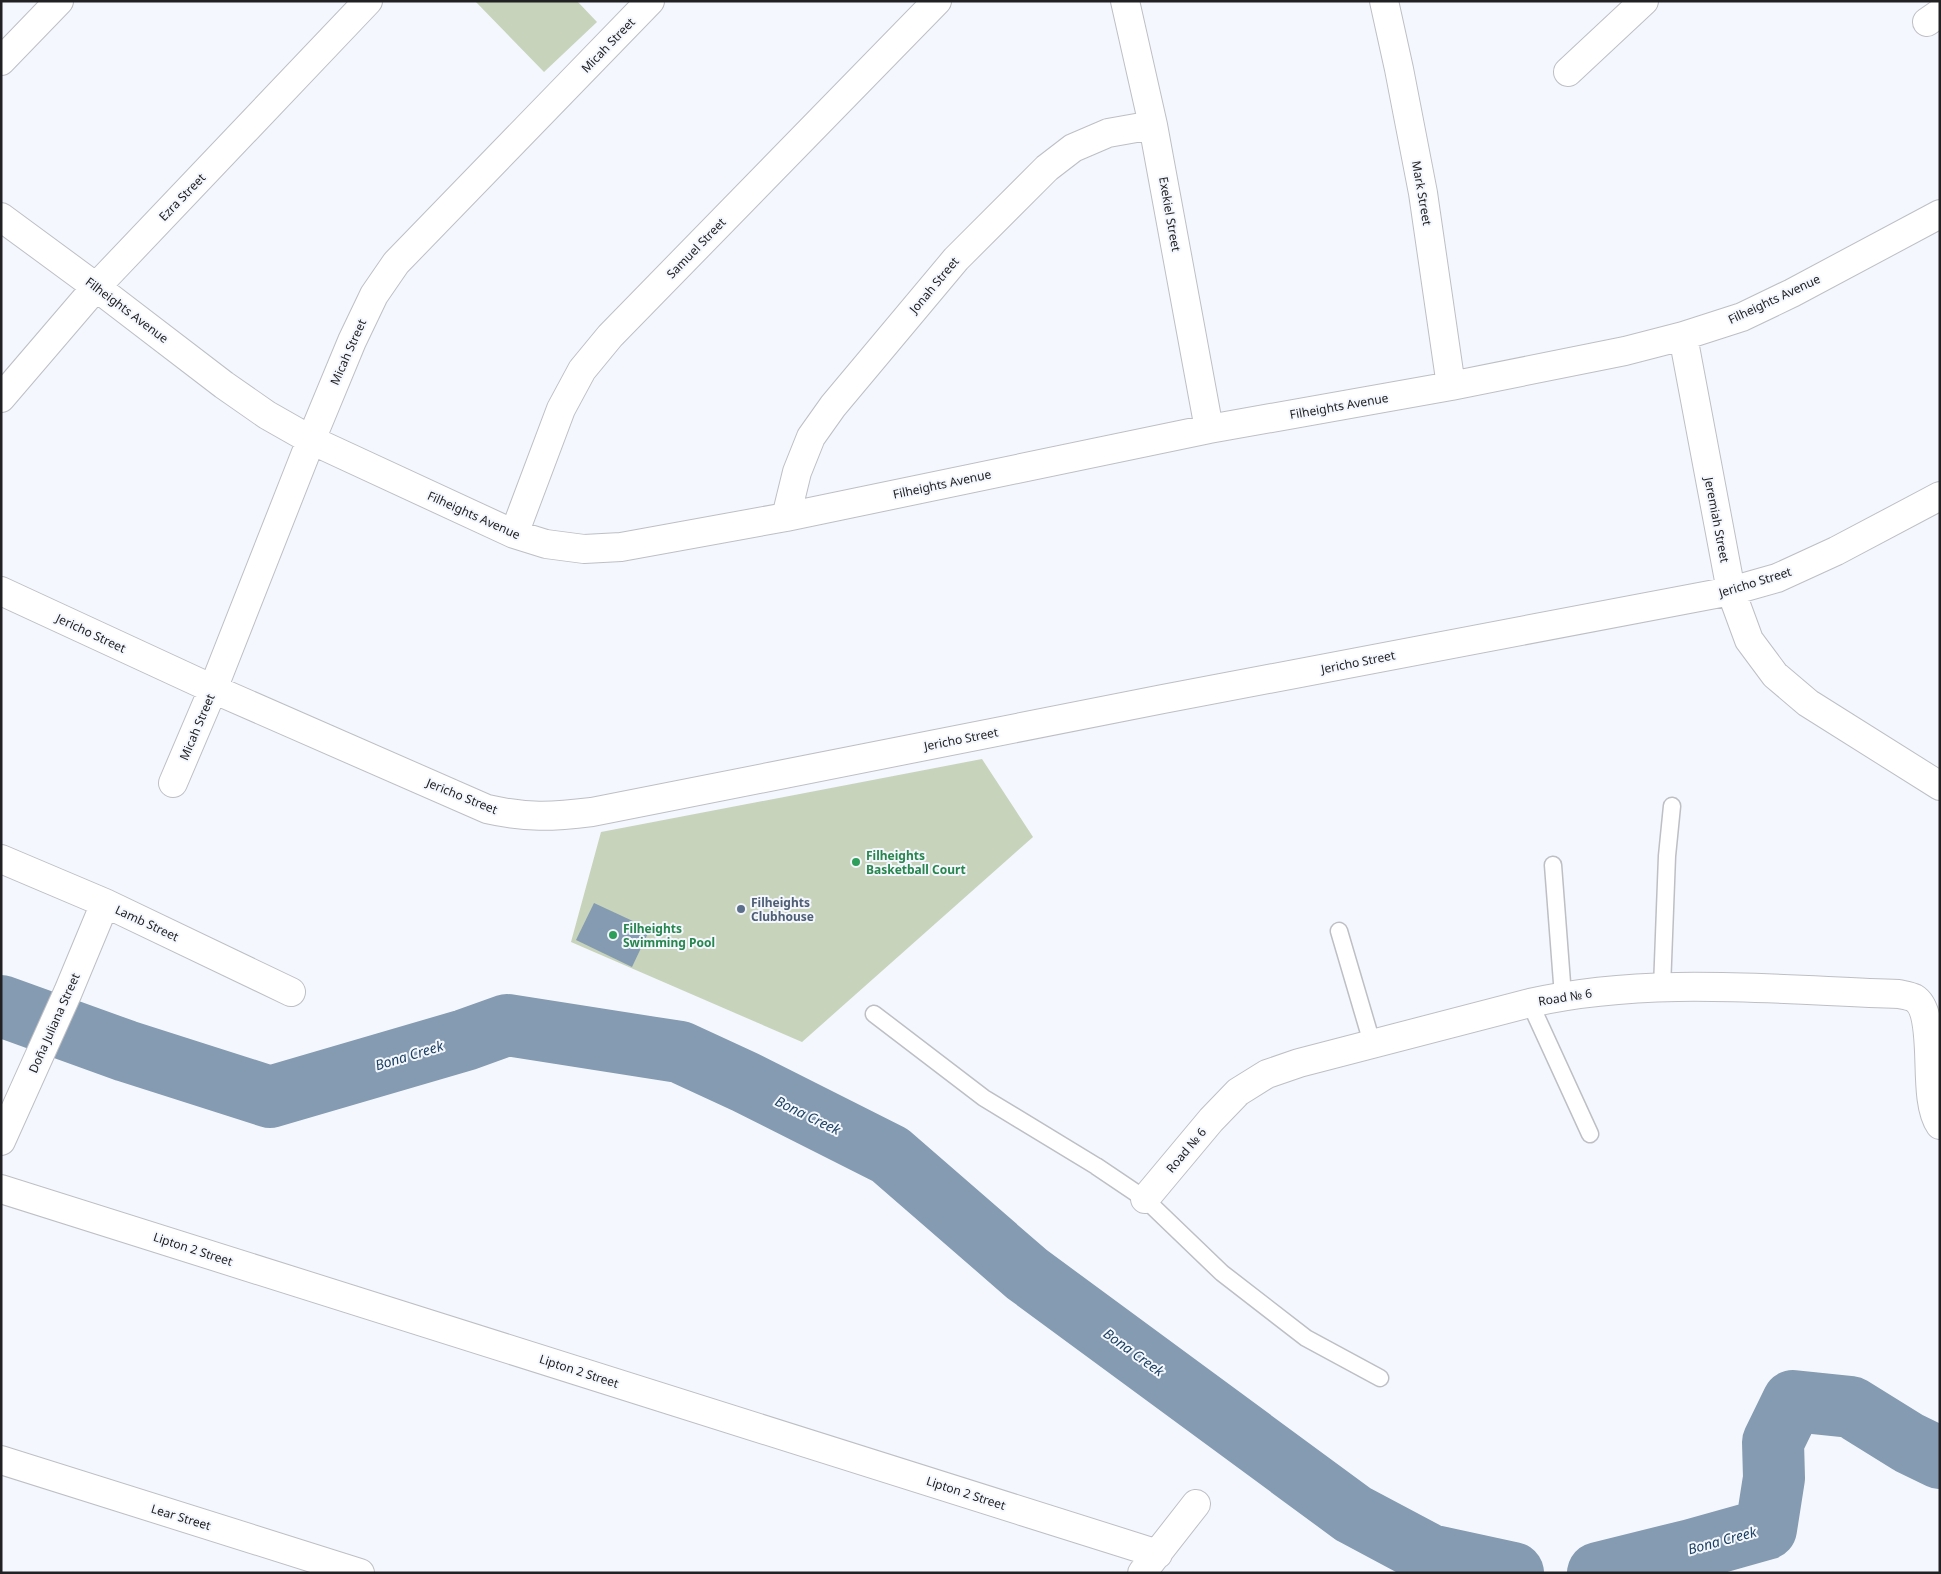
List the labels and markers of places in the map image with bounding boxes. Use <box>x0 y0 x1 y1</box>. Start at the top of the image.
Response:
place label: Filheights Basketball Court <box>866 847 966 878</box>
marker: Filheights Basketball Court <box>850 856 862 868</box>
place label: Filheights Clubhouse <box>751 894 814 925</box>
marker: Filheights Clubhouse <box>735 903 747 915</box>
place label: Filheights Swimming Pool <box>623 920 715 951</box>
marker: Filheights Swimming Pool <box>607 929 619 941</box>

